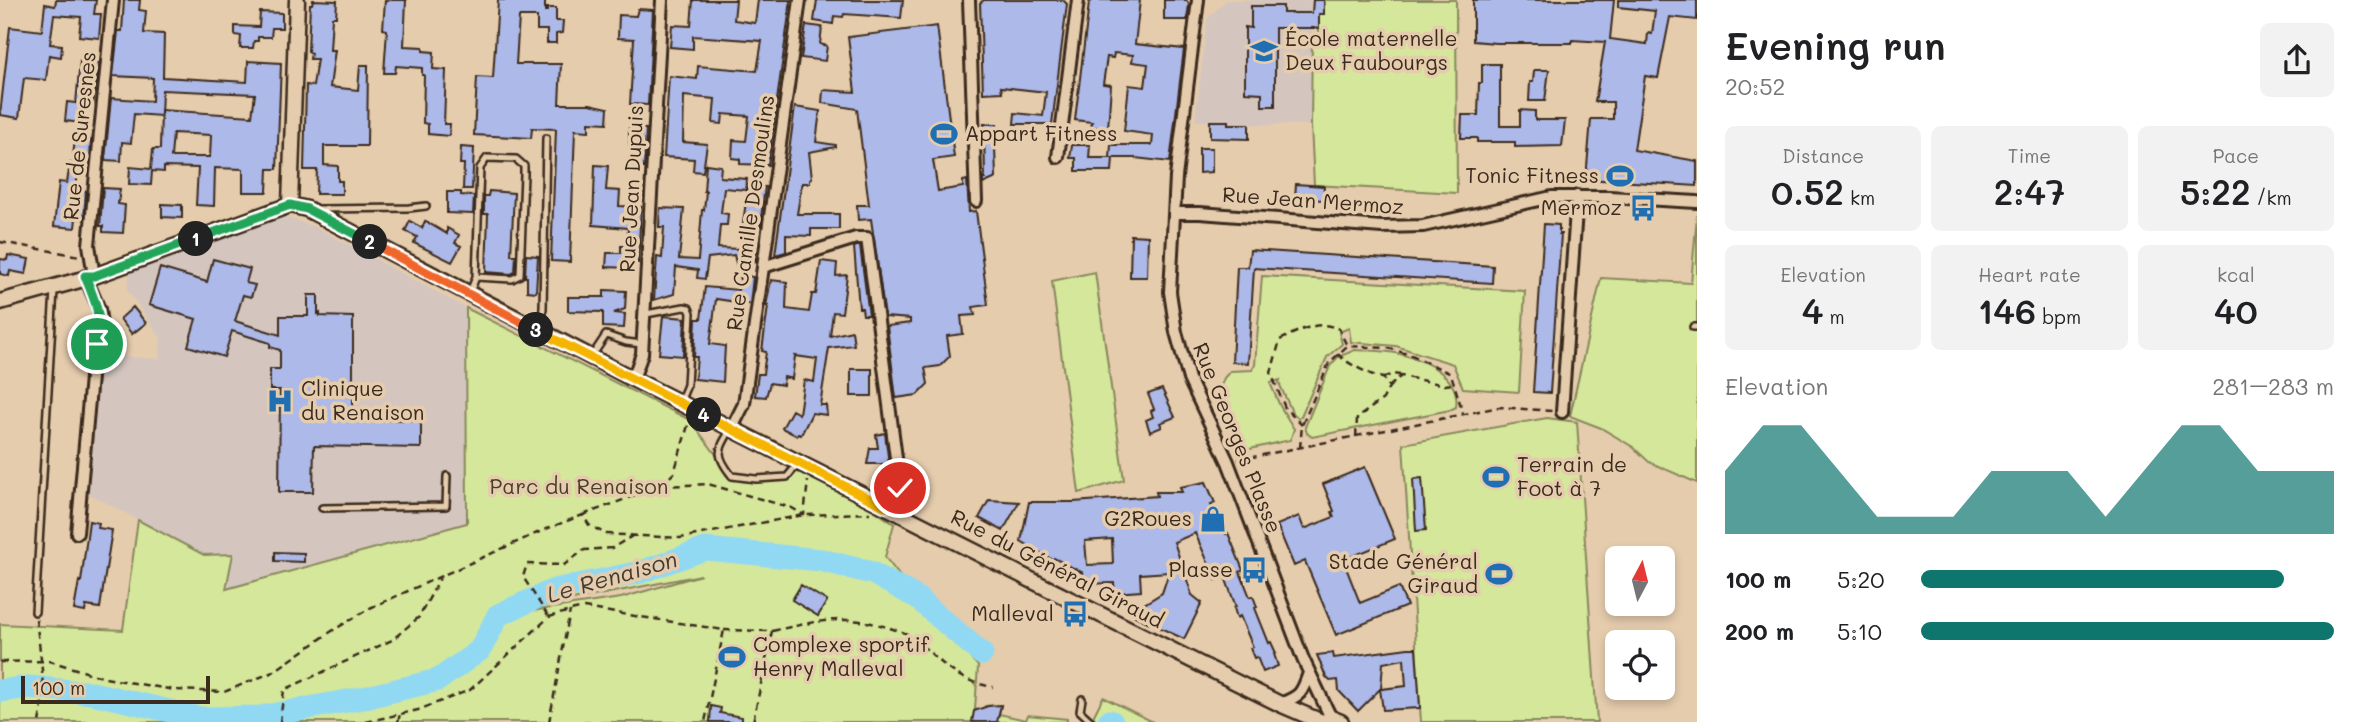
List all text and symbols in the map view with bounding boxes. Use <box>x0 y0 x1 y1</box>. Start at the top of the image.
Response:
text: Evening run <box>1725 20 1946 70</box>
button: share <box>2260 23 2334 97</box>
place label: École maternelle Deux Faubourgs <box>1285 24 1458 75</box>
school or university icon: École maternelle Deux Faubourgs <box>1249 36 1279 66</box>
street label: Rue de Suresnes <box>56 50 101 222</box>
text: 20:52 <box>1725 71 1785 101</box>
street label: Rue Camille Desmoulins <box>720 93 779 333</box>
street label: Rue Jean Dupuis <box>613 105 648 273</box>
sports icon: Appart Fitness <box>929 119 959 149</box>
place label: Appart Fitness <box>965 119 1117 146</box>
text: Distance <box>1782 143 1864 168</box>
text: Time <box>2008 143 2051 168</box>
text: Pace <box>2213 143 2259 168</box>
place label: Tonic Fitness <box>1465 161 1599 188</box>
sports icon: Tonic Fitness <box>1605 161 1635 191</box>
text: 0.52 <box>1771 168 1844 214</box>
text: 2:47 <box>1994 168 2065 214</box>
text: 5:22 <box>2180 168 2250 214</box>
street label: Rue Jean Mermoz <box>1221 180 1405 219</box>
text: km <box>1844 185 1875 210</box>
text: /km <box>2250 185 2292 210</box>
place label: Mermoz <box>1541 193 1622 220</box>
bus stop icon: Mermoz <box>1628 193 1658 223</box>
pin: 1 <box>178 222 214 256</box>
pin: 2 <box>352 224 388 260</box>
text: 1 <box>191 226 200 251</box>
text: 2 <box>364 229 375 254</box>
text: Elevation <box>1781 262 1866 287</box>
text: Heart rate <box>1978 262 2081 287</box>
text: kcal <box>2217 262 2255 287</box>
text: 4 <box>1802 287 1823 333</box>
text: 146 <box>1978 287 2036 333</box>
text: 40 <box>2214 287 2258 333</box>
text: m <box>1823 304 1845 329</box>
text: bpm <box>2036 304 2081 329</box>
pin: 3 <box>518 312 554 348</box>
pin <box>67 314 127 374</box>
text: 3 <box>530 317 541 342</box>
icon: arrive <box>78 325 116 363</box>
street label: Rue Georges Plasse <box>1188 338 1289 537</box>
text: Elevation <box>1725 371 1828 401</box>
text: 281–283 m <box>2212 371 2334 401</box>
place label: Clinique du Renaison <box>301 374 424 425</box>
hospital icon: Clinique du Renaison <box>265 386 295 416</box>
pin: 4 <box>686 398 722 432</box>
text: 4 <box>697 402 710 427</box>
place label: Terrain de Foot à 7 <box>1517 450 1627 501</box>
pin <box>870 458 930 518</box>
sports icon: Terrain de Foot à 7 <box>1481 462 1511 492</box>
icon: check <box>881 469 919 507</box>
park label: Parc du Renaison <box>490 472 668 499</box>
street label: Rue du Général Giraud <box>947 502 1169 633</box>
place label: G2Roues <box>1104 504 1192 531</box>
shop icon: G2Roues <box>1198 504 1228 534</box>
water label: Le Renaison <box>543 543 680 609</box>
north arrow <box>1605 546 1675 616</box>
map controls <box>1605 546 1675 700</box>
place label: Stade Général Giraud <box>1329 547 1478 598</box>
place label: Plasse <box>1168 555 1233 582</box>
bus stop icon: Plasse <box>1239 555 1269 585</box>
sports icon: Stade Général Giraud <box>1484 559 1514 589</box>
text: 100 m <box>1725 564 1791 594</box>
text: 5:20 <box>1837 564 1885 594</box>
place label: Malleval <box>971 599 1054 626</box>
bus stop icon: Malleval <box>1060 599 1090 629</box>
text: 200 m <box>1725 616 1794 646</box>
text: 5:10 <box>1837 616 1882 646</box>
place label: Complexe sportif Henry Malleval <box>753 630 930 681</box>
button: locate <box>1605 630 1675 700</box>
sports icon: Complexe sportif Henry Malleval <box>717 642 747 672</box>
scale bar <box>21 673 210 705</box>
text: 100 m <box>32 675 85 700</box>

